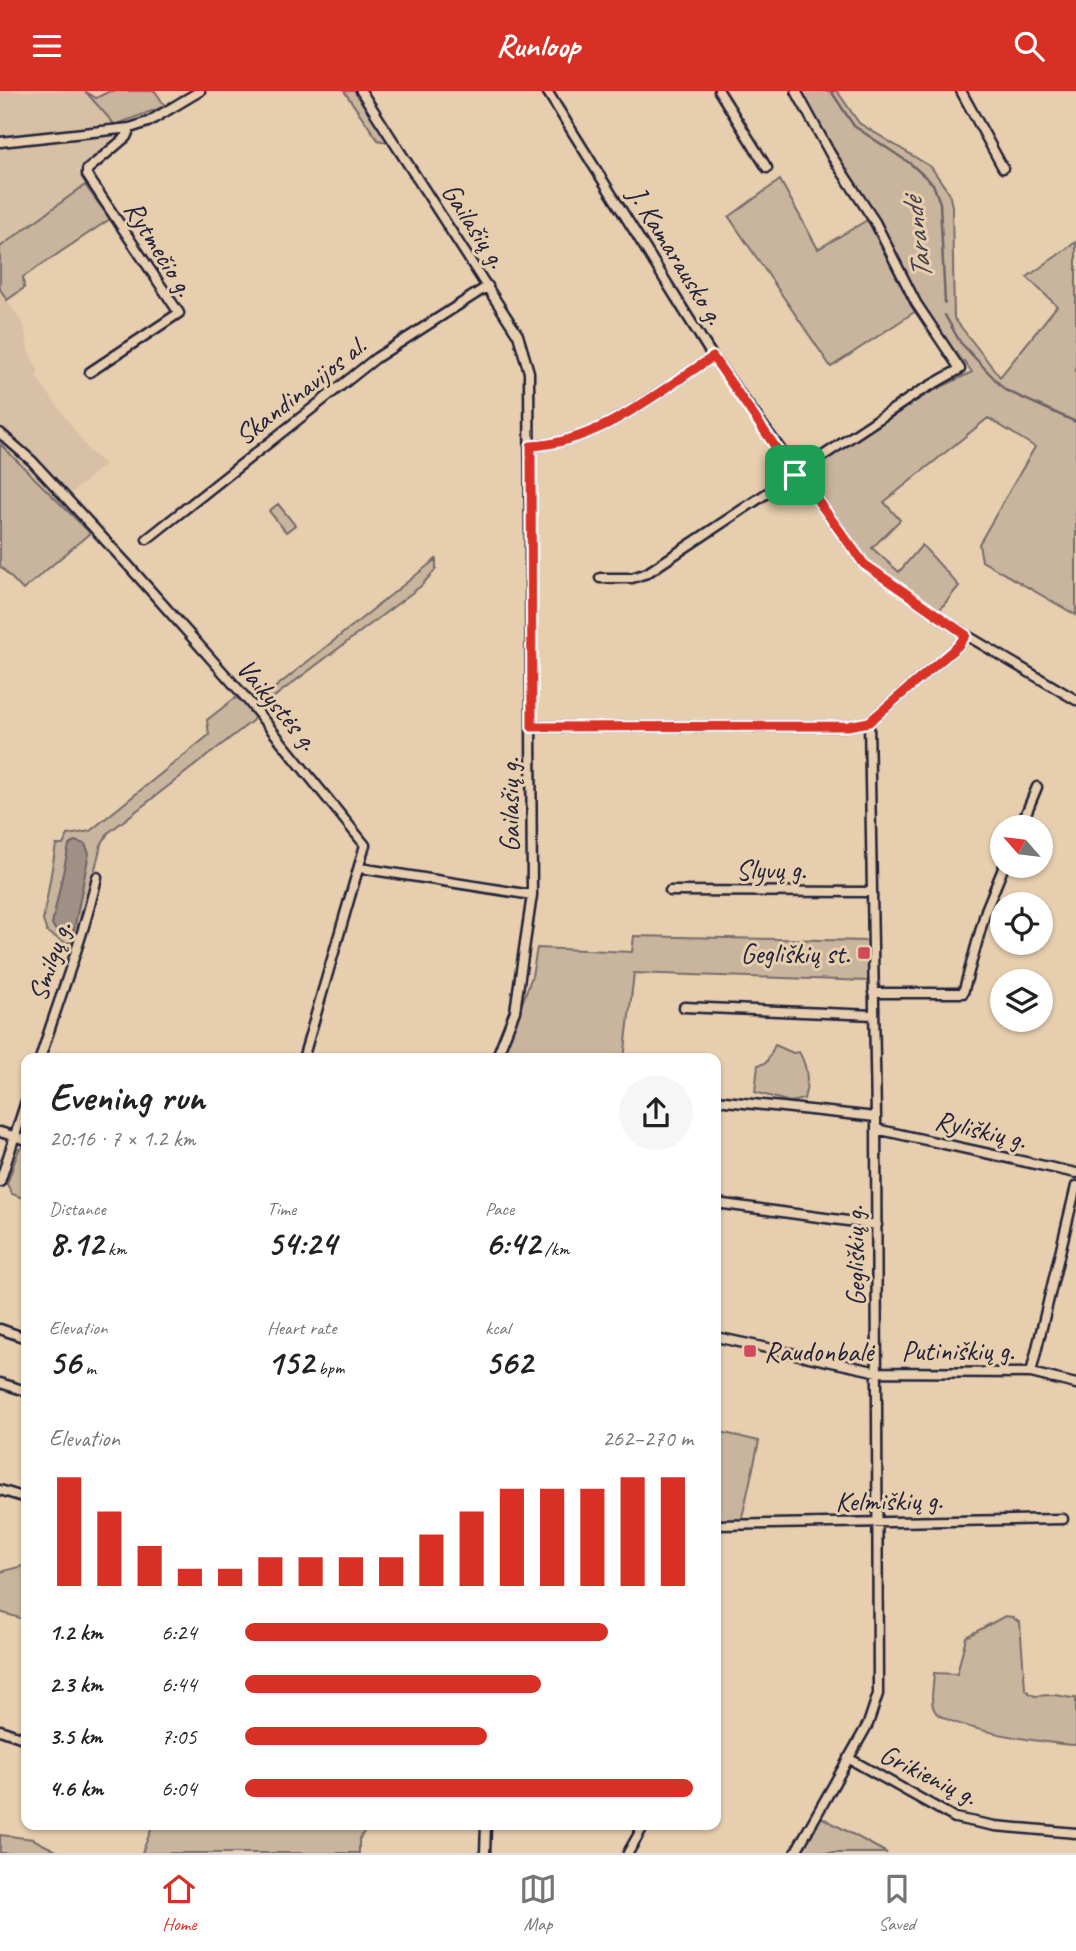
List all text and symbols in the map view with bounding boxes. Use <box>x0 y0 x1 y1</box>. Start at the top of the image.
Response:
text: Runloop <box>496 25 580 66</box>
icon: menu <box>28 27 66 65</box>
icon: search <box>1010 27 1048 65</box>
street label: Gailašių g. <box>434 176 515 275</box>
street label: J. Kamarausko g. <box>619 178 733 331</box>
water label: Tarandė <box>892 190 941 282</box>
street label: Rytmečio g. <box>117 194 203 303</box>
street label: Skandinavijos al. <box>227 328 373 453</box>
pin <box>765 445 825 505</box>
icon: arrive <box>776 456 814 494</box>
street label: Vaikystės g. <box>229 651 326 758</box>
street label: Gailašių g. <box>492 757 527 852</box>
north arrow <box>990 815 1054 879</box>
map controls <box>990 815 1053 1032</box>
street label: Slyvų g. <box>736 852 807 887</box>
button: locate <box>990 892 1053 955</box>
street label: Smilgų g. <box>20 916 79 1006</box>
place label: Gegliškių st. <box>741 936 850 971</box>
marker: Gegliškių st. <box>856 945 872 961</box>
button: layers <box>990 969 1053 1032</box>
text: Evening run <box>49 1074 205 1121</box>
button: share <box>619 1076 693 1150</box>
street label: Ryliškių g. <box>932 1102 1030 1157</box>
text: 20:16 · 7 × 1.2 km <box>49 1124 195 1153</box>
text: Distance <box>49 1197 106 1221</box>
text: Time <box>267 1197 296 1221</box>
text: Pace <box>485 1197 514 1221</box>
street label: Gegliškių g. <box>836 1205 873 1307</box>
text: 8.12 <box>49 1221 103 1266</box>
text: 54:24 <box>267 1221 336 1266</box>
text: 6:42 <box>485 1221 540 1266</box>
text: km <box>103 1237 126 1261</box>
text: /km <box>540 1237 569 1261</box>
text: Elevation <box>49 1316 107 1340</box>
text: Heart rate <box>267 1316 336 1340</box>
text: kcal <box>485 1316 510 1340</box>
street label: Putiniškių g. <box>902 1333 1015 1368</box>
place label: Raudonbalė <box>764 1334 876 1369</box>
text: 56 <box>49 1340 81 1385</box>
text: 152 <box>267 1340 314 1385</box>
text: 562 <box>485 1340 532 1385</box>
marker: Raudonbalė <box>742 1343 758 1359</box>
text: m <box>81 1356 96 1380</box>
text: bpm <box>314 1356 344 1380</box>
text: Elevation <box>49 1424 120 1453</box>
text: 262–270 m <box>602 1424 693 1453</box>
street label: Kelmiškių g. <box>835 1482 943 1519</box>
text: 1.2 km <box>49 1618 103 1647</box>
text: 6:24 <box>161 1618 197 1647</box>
text: 2.3 km <box>49 1670 103 1699</box>
text: 6:44 <box>161 1670 197 1699</box>
text: 3.5 km <box>49 1722 102 1751</box>
text: 7:05 <box>161 1722 197 1751</box>
street label: Grikienių g. <box>874 1736 984 1813</box>
text: 4.6 km <box>49 1774 103 1803</box>
text: 6:04 <box>161 1774 197 1803</box>
tab: Home <box>160 1870 198 1936</box>
tab: Map <box>519 1870 557 1936</box>
tab: Saved <box>878 1870 916 1936</box>

